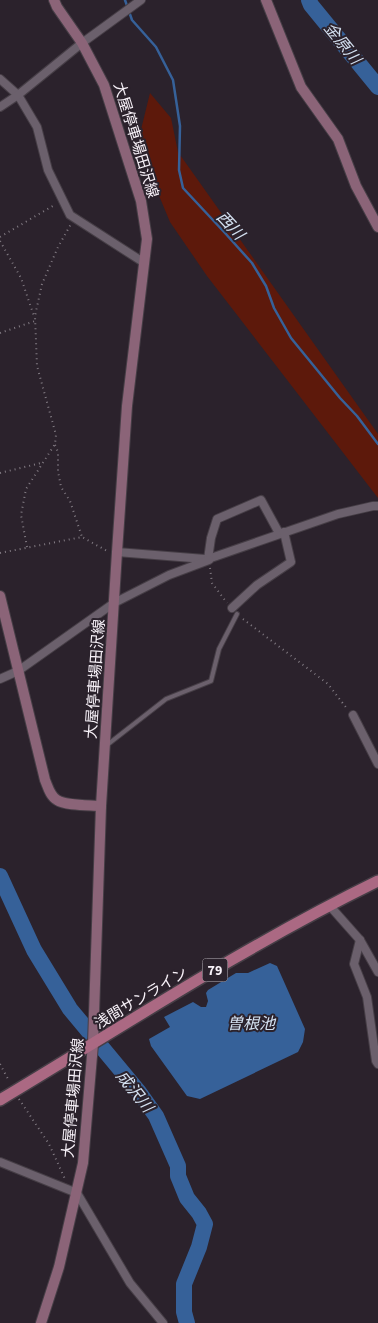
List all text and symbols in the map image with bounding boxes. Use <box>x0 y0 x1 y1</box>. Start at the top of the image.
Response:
water label: 金原川 <box>319 18 367 71</box>
street label: 大屋停車場田沢線 <box>108 80 163 201</box>
water label: 西川 <box>211 206 251 246</box>
street label: 大屋停車場田沢線 <box>81 618 110 740</box>
road number: 79 <box>202 958 228 982</box>
street label: 浅間サンライン <box>91 962 192 1034</box>
water label: 曽根池 <box>227 1013 277 1035</box>
street label: 大屋停車場田沢線 <box>58 1037 89 1159</box>
water label: 成沢川 <box>111 1066 159 1119</box>

